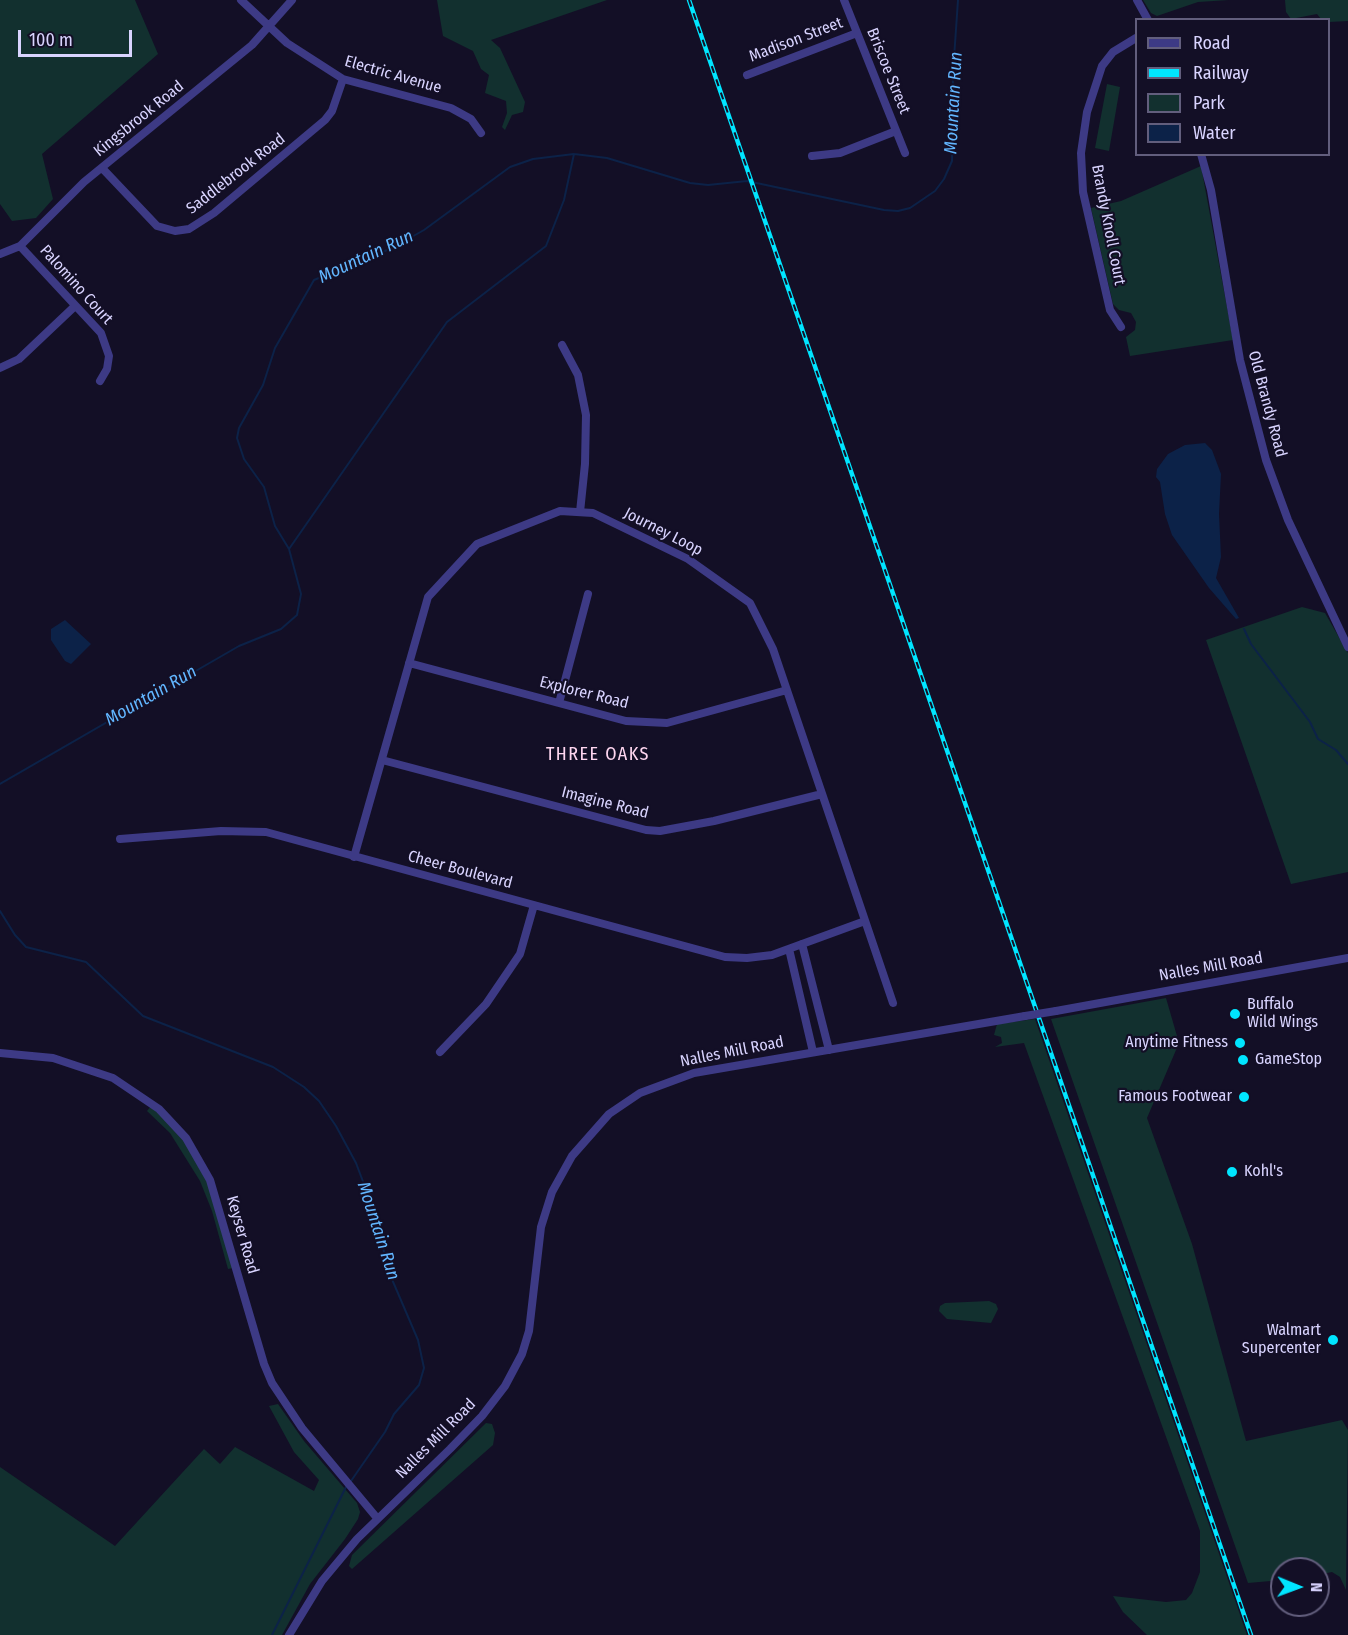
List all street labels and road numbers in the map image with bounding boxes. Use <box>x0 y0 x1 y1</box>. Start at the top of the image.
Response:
street label: Madison Street <box>747 13 845 67</box>
street label: Briscoe Street <box>862 25 914 117</box>
street label: Electric Avenue <box>342 52 444 98</box>
street label: Kingsbrook Road <box>90 77 188 161</box>
street label: Saddlebrook Road <box>183 130 289 218</box>
street label: Brandy Knoll Court <box>1087 163 1129 287</box>
street label: Palomino Court <box>35 241 117 329</box>
street label: Old Brandy Road <box>1244 349 1290 459</box>
street label: Journey Loop <box>620 504 706 560</box>
street label: Explorer Road <box>537 673 631 713</box>
street label: Imagine Road <box>560 783 650 823</box>
street label: Cheer Boulevard <box>406 847 514 893</box>
street label: Nalles Mill Road <box>1158 948 1264 986</box>
street label: Nalles Mill Road <box>679 1033 785 1071</box>
street label: Keyser Road <box>222 1194 262 1276</box>
street label: Nalles Mill Road <box>392 1395 480 1483</box>

